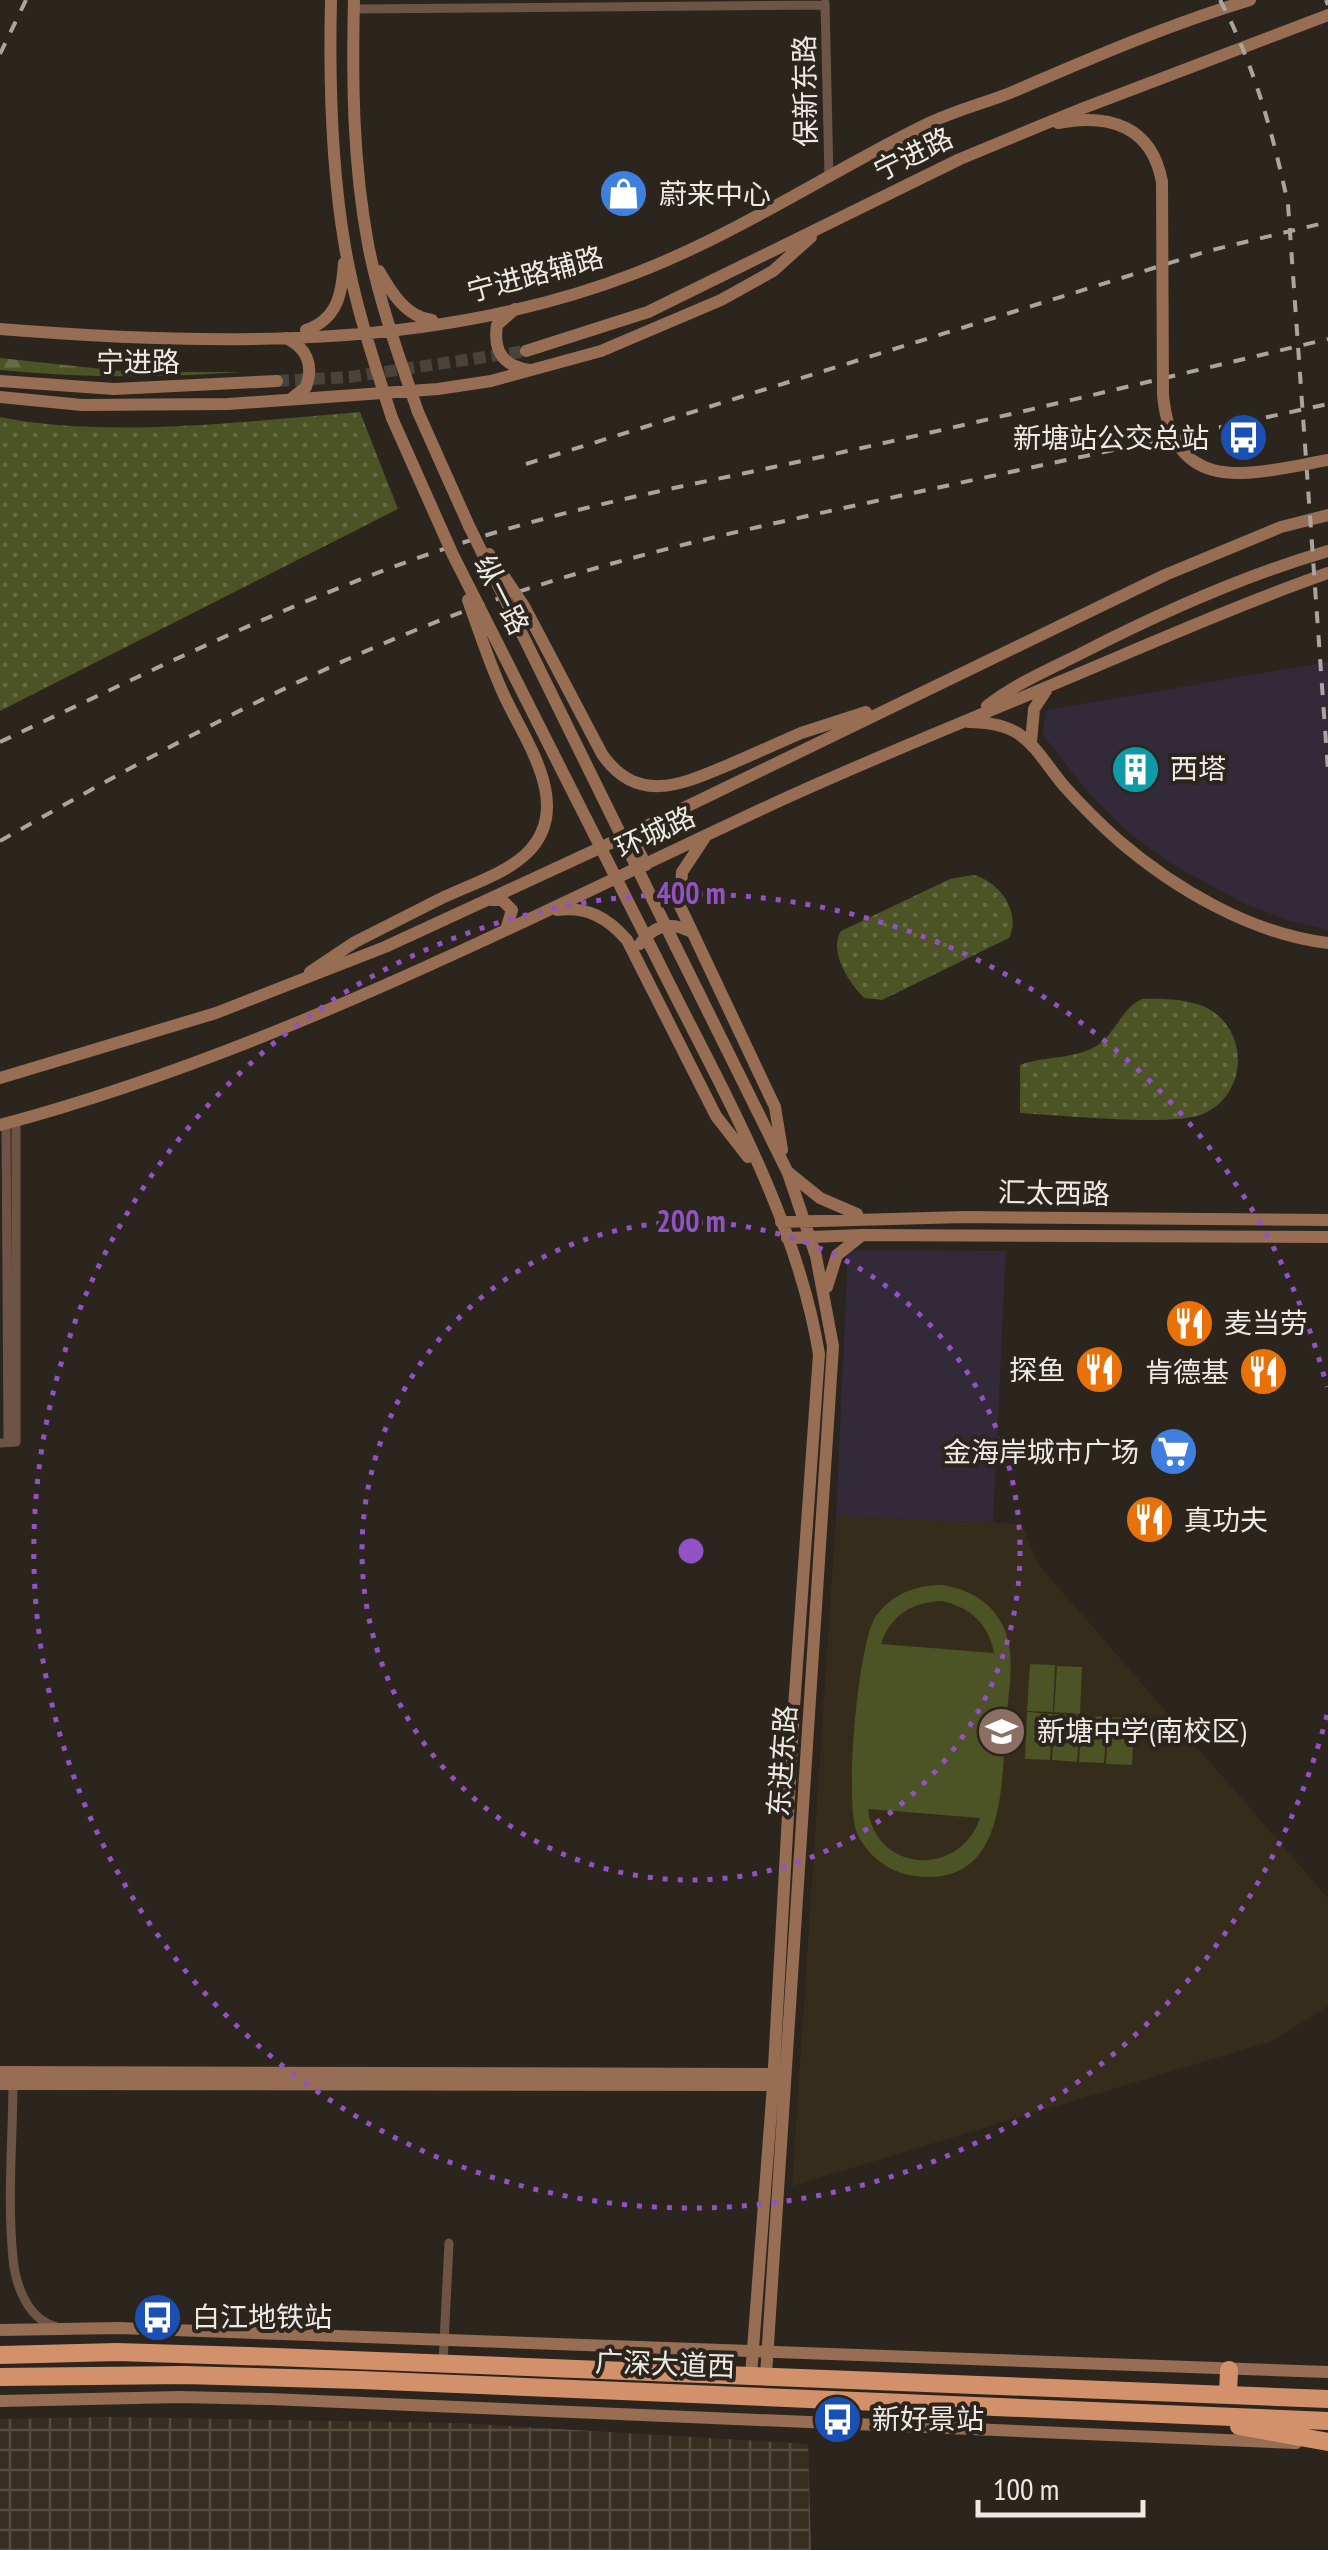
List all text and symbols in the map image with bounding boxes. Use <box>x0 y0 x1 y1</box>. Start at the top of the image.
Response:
street label: 保新东路 <box>785 35 824 147</box>
street label: 宁进路 <box>867 119 959 189</box>
shop icon: 蔚来中心 <box>598 168 650 220</box>
place label: 蔚来中心 <box>659 175 771 212</box>
street label: 宁进路辅路 <box>462 238 607 310</box>
street label: 宁进路 <box>96 343 180 380</box>
bus stop icon: 新塘站公交总站 <box>1218 412 1270 464</box>
place label: 新塘站公交总站 <box>1013 419 1209 456</box>
street label: 纵一路 <box>467 549 538 641</box>
building icon: 西塔 <box>1109 743 1161 795</box>
place label: 西塔 <box>1170 750 1226 787</box>
street label: 环城路 <box>609 797 701 866</box>
text: 400 m <box>656 873 726 912</box>
street label: 汇太西路 <box>998 1173 1110 1212</box>
text: 200 m <box>656 1201 726 1240</box>
restaurant icon: 麦当劳 <box>1163 1297 1215 1349</box>
place label: 麦当劳 <box>1224 1304 1308 1341</box>
restaurant icon: 探鱼 <box>1074 1344 1126 1396</box>
restaurant icon: 肯德基 <box>1238 1346 1290 1398</box>
place label: 探鱼 <box>1009 1351 1065 1388</box>
place label: 肯德基 <box>1145 1353 1229 1390</box>
supermarket icon: 金海岸城市广场 <box>1148 1426 1200 1478</box>
place label: 金海岸城市广场 <box>943 1433 1139 1470</box>
restaurant icon: 真功夫 <box>1123 1494 1175 1546</box>
place label: 真功夫 <box>1184 1501 1268 1538</box>
centre of rings <box>673 1533 709 1569</box>
street label: 东进东路 <box>759 1704 804 1818</box>
school or university icon: 新塘中学(南校区) <box>976 1705 1028 1757</box>
place label: 新塘中学(南校区) <box>1037 1712 1247 1749</box>
bus stop icon: 白江地铁站 <box>131 2291 183 2343</box>
place label: 白江地铁站 <box>192 2298 332 2335</box>
street label: 广深大道西 <box>594 2343 736 2384</box>
bus stop icon: 新好景站 <box>811 2393 863 2445</box>
place label: 新好景站 <box>872 2400 984 2437</box>
scale bar <box>978 2455 1143 2517</box>
text: 100 m <box>993 2469 1059 2508</box>

